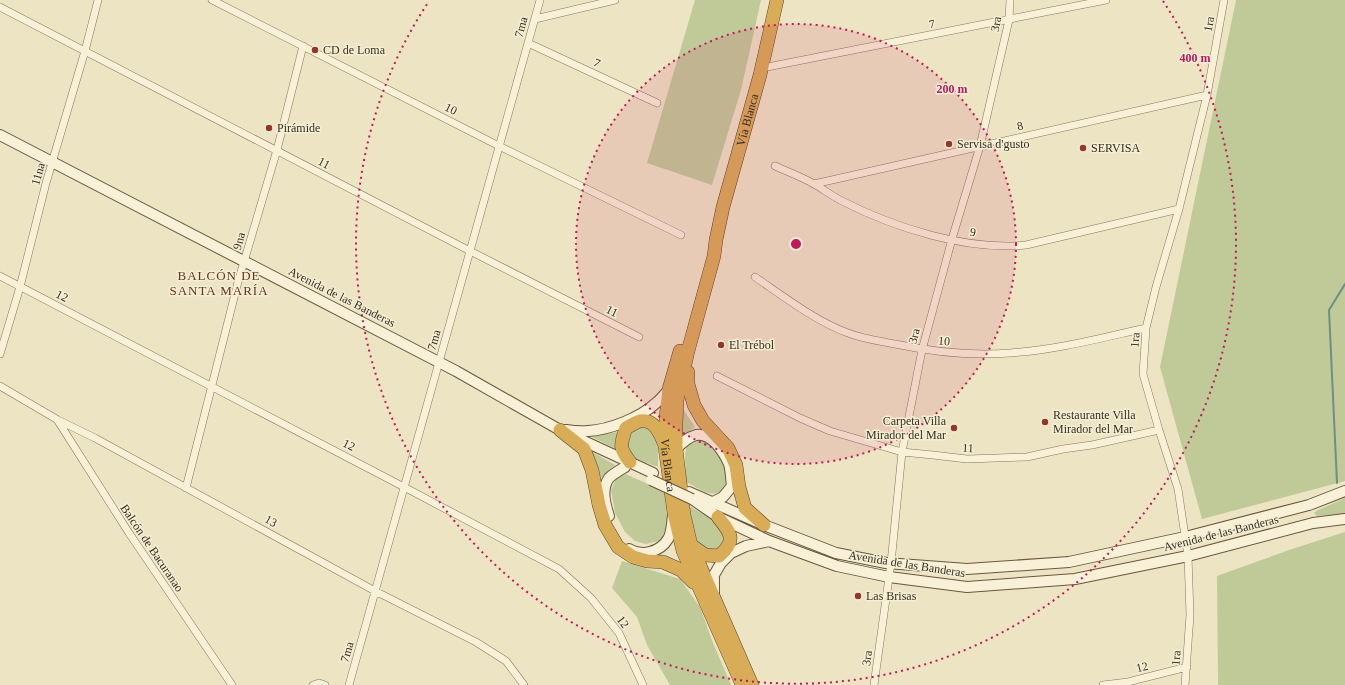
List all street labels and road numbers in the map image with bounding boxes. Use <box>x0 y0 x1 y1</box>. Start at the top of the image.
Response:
street label: 7ma <box>512 15 531 39</box>
street label: 3ra <box>988 15 1004 33</box>
street label: 1ra <box>1201 15 1217 33</box>
street label: 7 <box>928 17 936 31</box>
street label: 7 <box>591 55 603 71</box>
street label: Vía Blanca <box>733 92 762 148</box>
street label: 10 <box>442 100 460 118</box>
street label: 8 <box>1016 119 1024 133</box>
street label: 11 <box>316 154 332 172</box>
street label: 11na <box>28 160 48 187</box>
street label: 9 <box>969 225 977 239</box>
street label: 9na <box>230 230 248 251</box>
street label: Avenida de las Banderas <box>286 264 398 330</box>
street label: 12 <box>53 287 71 305</box>
street label: 11 <box>604 302 620 320</box>
street label: 3ra <box>905 326 923 345</box>
street label: 7ma <box>424 327 444 352</box>
street label: 1ra <box>1127 331 1143 348</box>
street label: 10 <box>937 334 951 348</box>
street label: 12 <box>340 436 358 454</box>
street label: Vía Blanca <box>658 438 678 493</box>
street label: 11 <box>962 441 974 455</box>
street label: Balcón de Bacuranao <box>118 502 186 594</box>
street label: 13 <box>262 512 280 530</box>
street label: Avenida de las Banderas <box>1162 512 1280 554</box>
street label: Avenida de las Banderas <box>848 548 967 580</box>
street label: 12 <box>614 613 632 631</box>
street label: 7ma <box>337 639 357 664</box>
street label: 3ra <box>859 649 875 667</box>
street label: 1ra <box>1168 649 1184 666</box>
street label: 12 <box>1134 659 1150 675</box>

